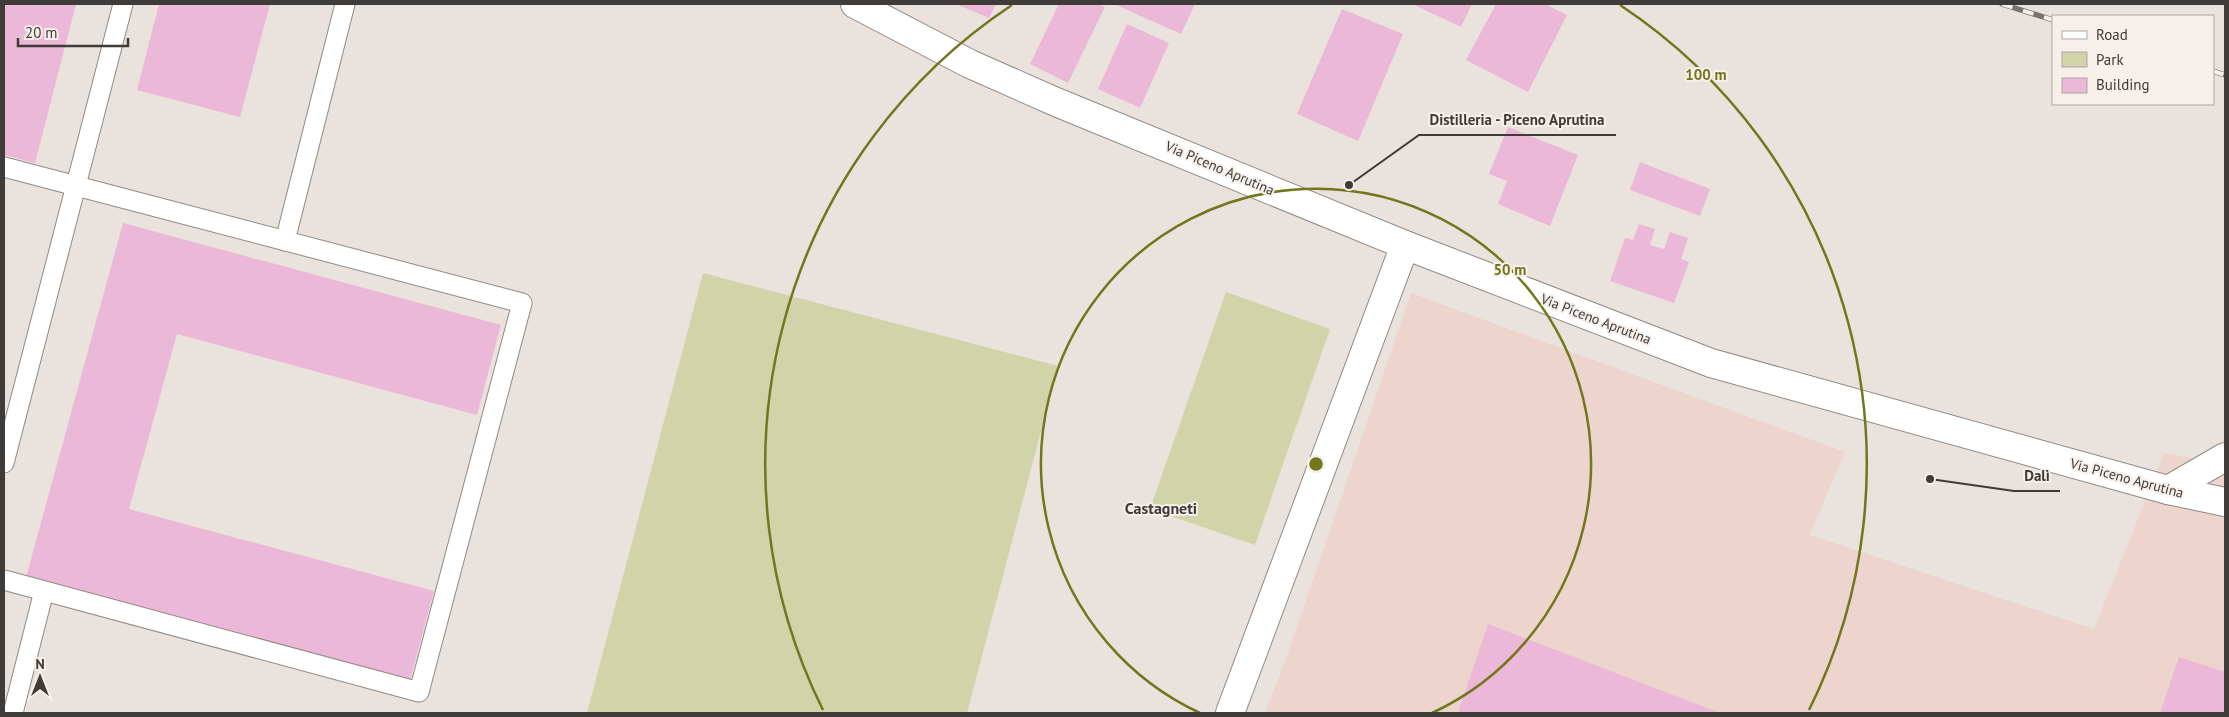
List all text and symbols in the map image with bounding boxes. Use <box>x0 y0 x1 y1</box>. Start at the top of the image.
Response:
scale bar <box>18 15 128 47</box>
legend <box>2052 15 2214 105</box>
text: 20 m <box>25 23 58 42</box>
text: Road <box>2096 25 2128 44</box>
text: Park <box>2096 50 2124 69</box>
text: 100 m <box>1685 65 1727 84</box>
text: Building <box>2096 75 2150 94</box>
callout: Distilleria - Piceno Aprutina <box>1419 105 1616 135</box>
text: Distilleria - Piceno Aprutina <box>1430 110 1604 129</box>
street label: Via Piceno Aprutina <box>1162 137 1277 199</box>
text: 50 m <box>1494 260 1526 279</box>
street label: Via Piceno Aprutina <box>1537 289 1654 348</box>
street label: Via Piceno Aprutina <box>2067 454 2186 502</box>
centre of rings <box>1307 455 1325 473</box>
callout: Dalì <box>2014 461 2060 491</box>
text: Dalì <box>2024 466 2050 485</box>
district label: Castagneti <box>1125 498 1197 518</box>
north arrow <box>15 652 65 702</box>
text: N <box>35 655 45 673</box>

